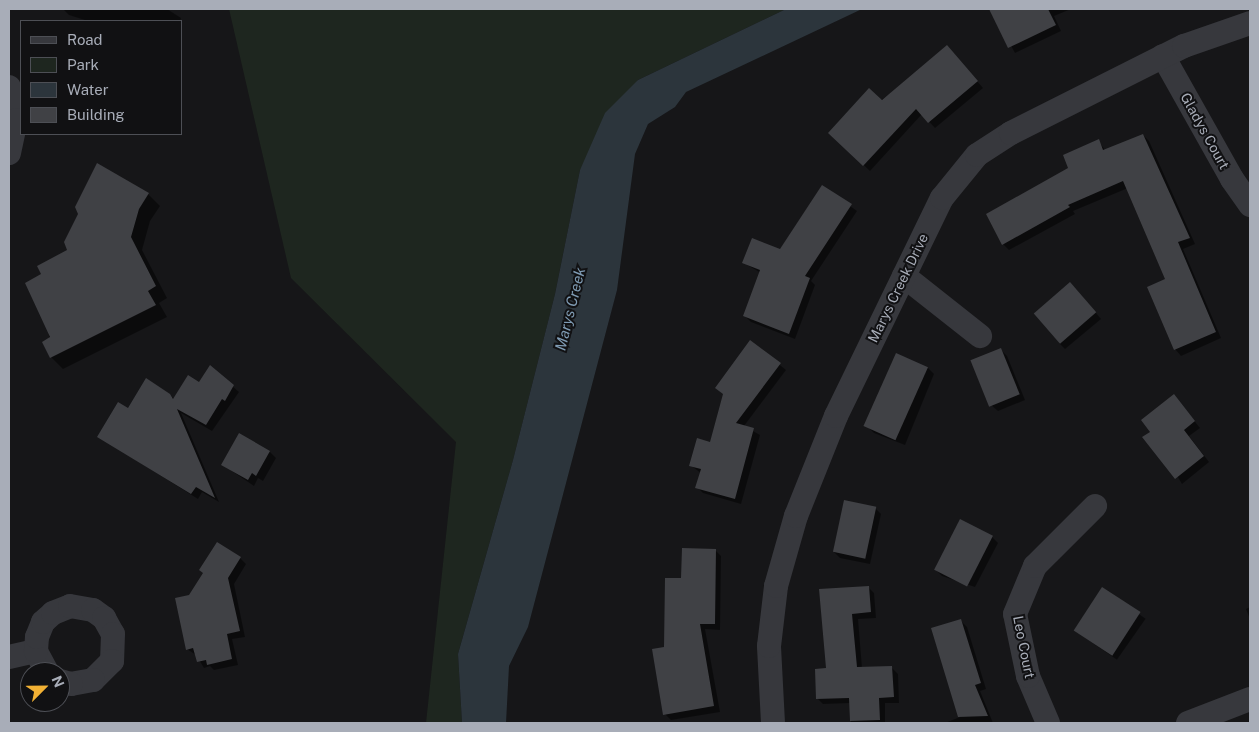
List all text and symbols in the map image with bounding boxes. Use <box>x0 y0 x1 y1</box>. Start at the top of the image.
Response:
legend <box>20 20 182 135</box>
text: Road <box>67 31 103 48</box>
text: Park <box>67 56 99 73</box>
text: Water <box>67 81 109 98</box>
street label: Gladys Court <box>1177 90 1233 172</box>
text: Building <box>67 106 125 123</box>
street label: Marys Creek Drive <box>864 231 932 345</box>
water label: Marys Creek <box>551 266 589 352</box>
street label: Leo Court <box>1010 614 1038 680</box>
north arrow <box>20 662 70 712</box>
text: N <box>48 673 67 690</box>

